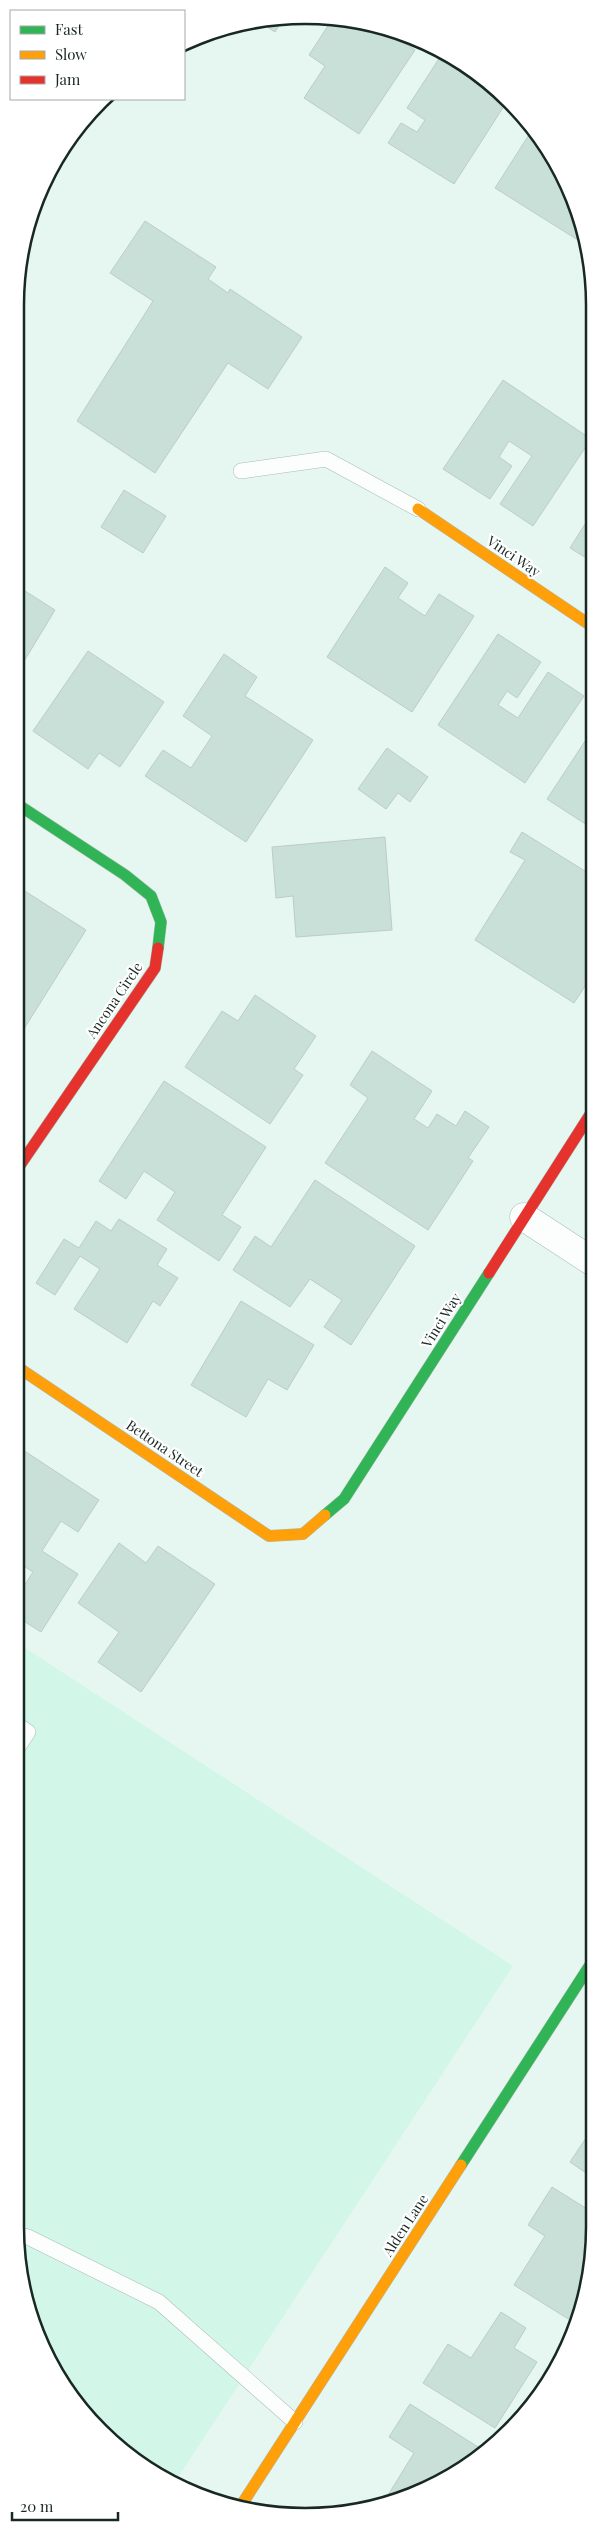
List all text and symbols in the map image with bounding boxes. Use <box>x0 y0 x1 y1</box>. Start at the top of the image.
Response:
legend <box>10 10 185 100</box>
text: Fast <box>55 19 84 39</box>
text: Slow <box>55 44 87 64</box>
text: Jam <box>54 69 81 89</box>
street label: Vinci Way <box>483 531 544 581</box>
street label: Ancona Circle <box>81 958 146 1043</box>
street label: Vinci Way <box>416 1289 465 1352</box>
street label: Bettona Street <box>123 1415 208 1481</box>
street label: Alden Lane <box>377 2190 432 2261</box>
scale bar <box>12 2490 119 2522</box>
text: 20 m <box>20 2496 54 2516</box>

